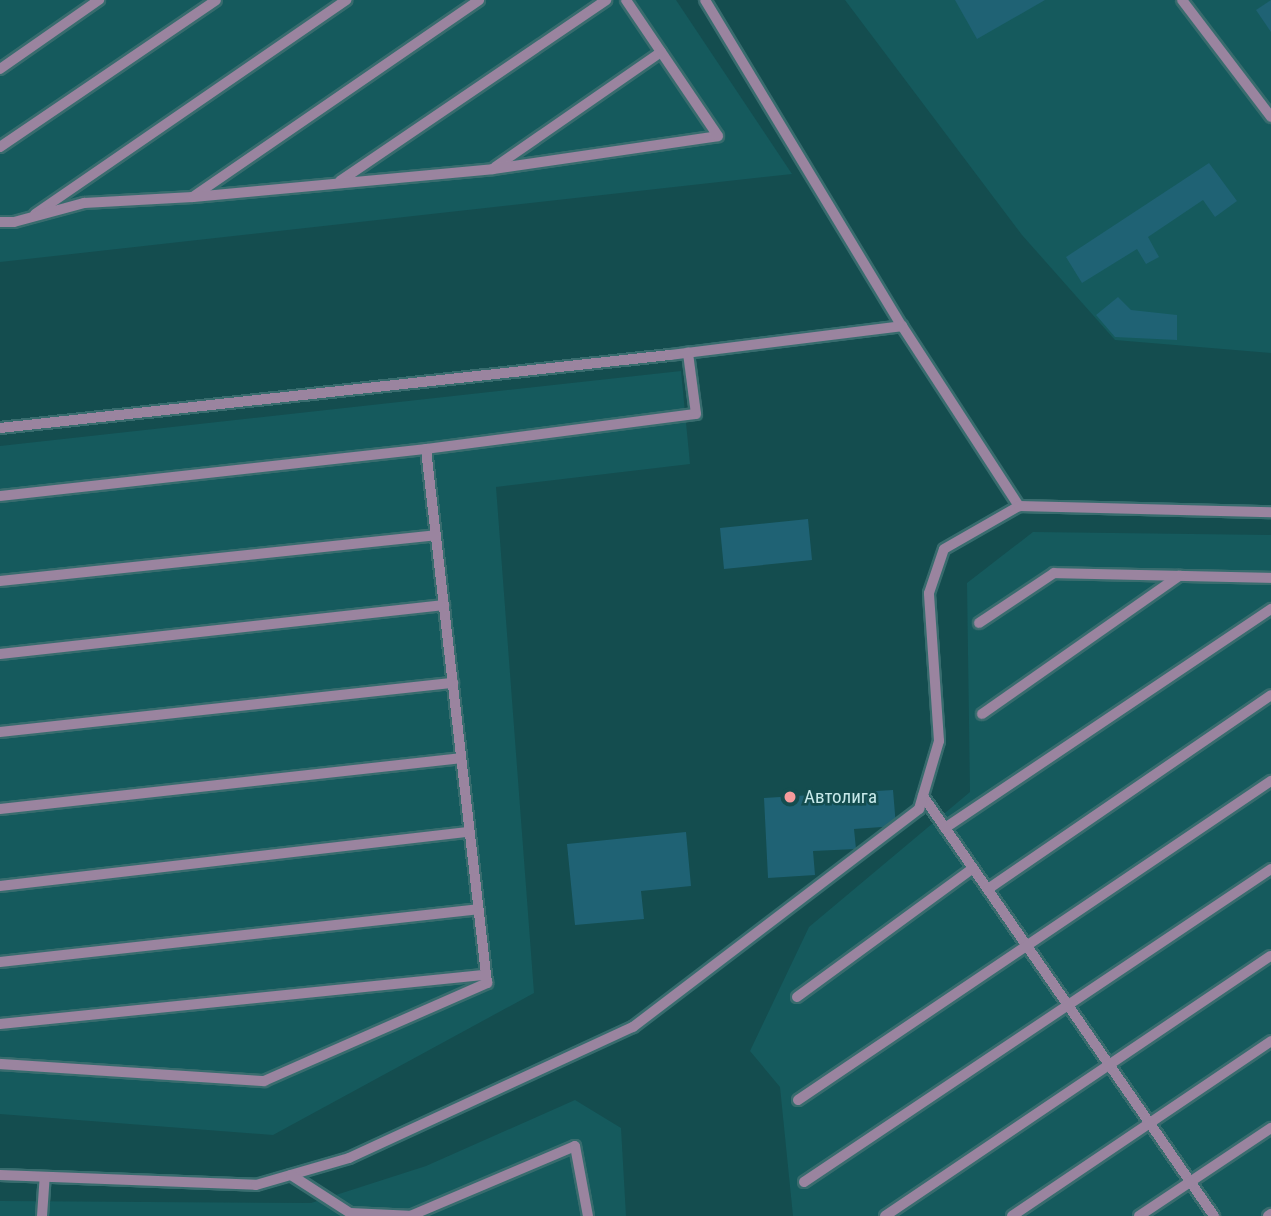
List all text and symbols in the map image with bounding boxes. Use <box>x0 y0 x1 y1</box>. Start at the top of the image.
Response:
place label: Автолига <box>804 786 877 808</box>
marker: Автолига <box>782 789 798 805</box>

